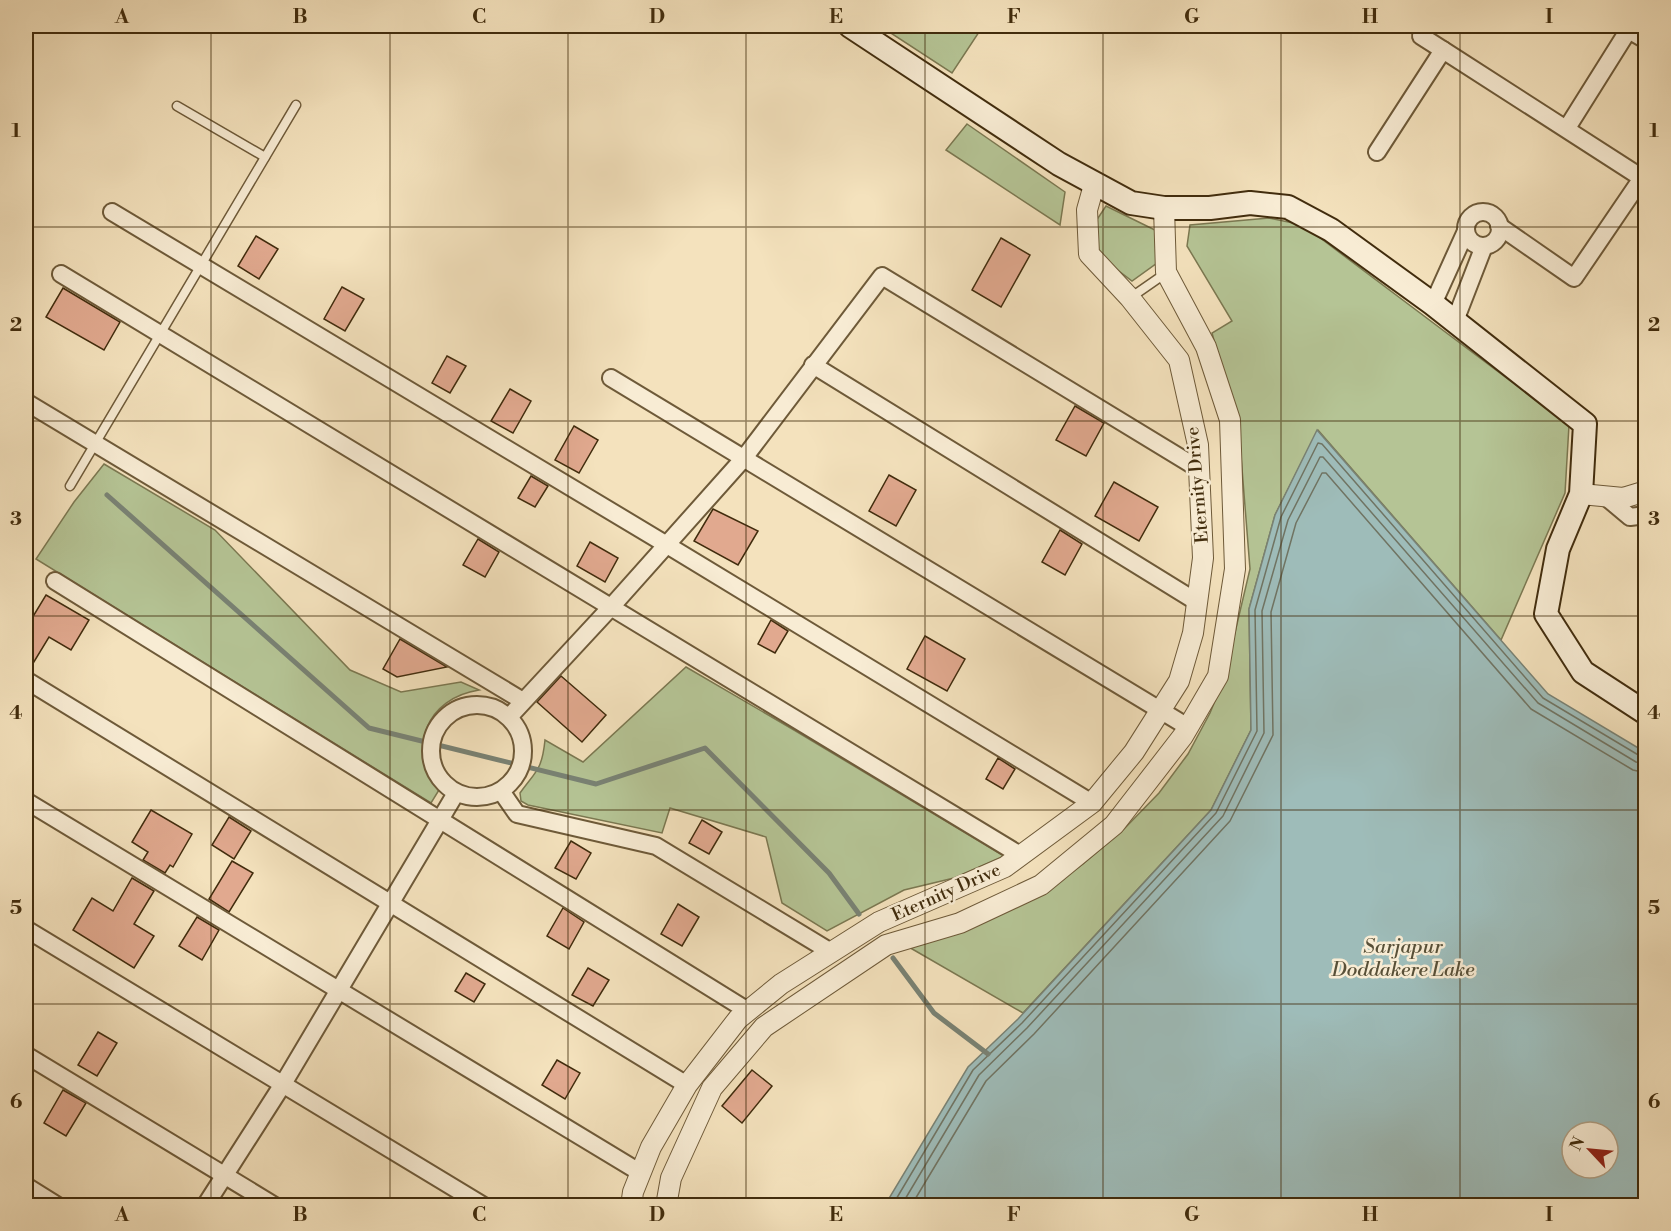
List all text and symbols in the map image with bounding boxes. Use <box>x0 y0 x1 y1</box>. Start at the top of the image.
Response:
text: A <box>114 5 130 30</box>
text: B <box>292 5 308 30</box>
text: C <box>472 5 486 30</box>
text: D <box>649 5 665 30</box>
text: E <box>829 5 843 30</box>
text: F <box>1007 5 1021 30</box>
text: G <box>1184 5 1200 30</box>
text: H <box>1362 5 1379 30</box>
text: I <box>1545 5 1553 30</box>
text: 1 <box>11 119 21 144</box>
text: 1 <box>1649 119 1659 144</box>
text: 2 <box>10 313 22 338</box>
text: 2 <box>1648 313 1660 338</box>
street label: Eternity Drive <box>1181 426 1214 544</box>
text: 3 <box>10 507 22 532</box>
text: 3 <box>1648 507 1660 532</box>
text: 4 <box>9 701 23 726</box>
text: 4 <box>1647 701 1661 726</box>
street label: Eternity Drive <box>888 858 1004 927</box>
text: 5 <box>10 896 22 921</box>
text: 5 <box>1648 896 1660 921</box>
water label: Sarjapur Doddakere Lake <box>1330 935 1475 983</box>
text: 6 <box>10 1090 23 1115</box>
text: 6 <box>1648 1090 1661 1115</box>
north arrow <box>1560 1120 1620 1180</box>
text: N <box>1566 1133 1589 1154</box>
text: A <box>114 1203 130 1228</box>
text: B <box>292 1203 308 1228</box>
text: C <box>472 1203 486 1228</box>
text: D <box>649 1203 665 1228</box>
text: E <box>829 1203 843 1228</box>
text: F <box>1007 1203 1021 1228</box>
text: G <box>1184 1203 1200 1228</box>
text: H <box>1362 1203 1379 1228</box>
text: I <box>1545 1203 1553 1228</box>

